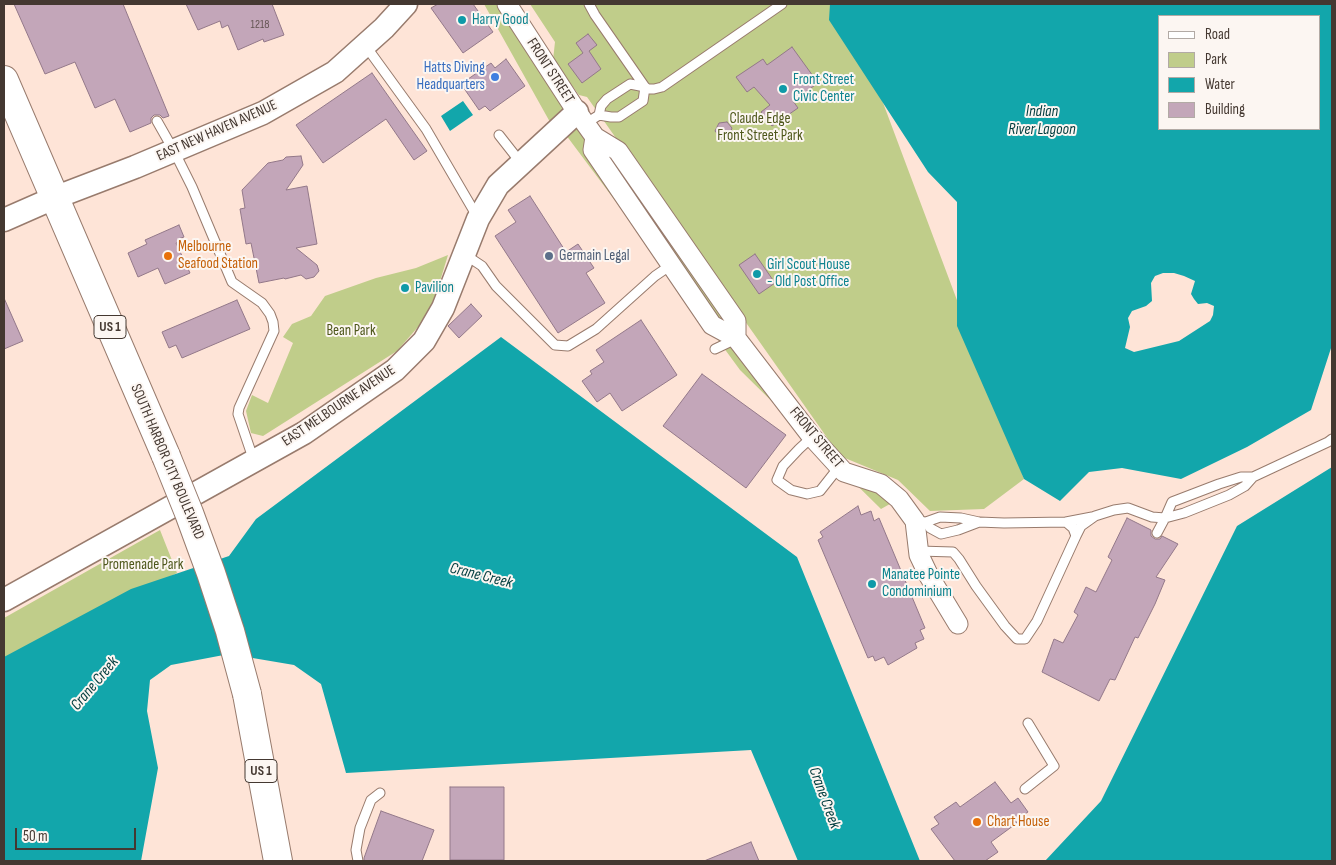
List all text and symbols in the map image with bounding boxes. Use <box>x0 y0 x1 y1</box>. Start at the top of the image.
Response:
place label: Harry Good <box>472 11 529 29</box>
marker: Harry Good <box>456 14 468 26</box>
legend <box>1158 15 1321 130</box>
house number: 1218 <box>251 18 269 32</box>
text: Road <box>1205 25 1230 44</box>
street label: FRONT STREET <box>522 35 578 107</box>
text: Park <box>1205 50 1227 69</box>
place label: Hatts Diving Headquarters <box>417 59 485 94</box>
marker: Hatts Diving Headquarters <box>489 71 501 83</box>
place label: Front Street Civic Center <box>793 71 855 106</box>
text: Water <box>1205 75 1235 94</box>
marker: Front Street Civic Center <box>777 83 789 95</box>
street label: EAST NEW HAVEN AVENUE <box>154 96 280 166</box>
text: Building <box>1205 100 1245 119</box>
water label: Indian River Lagoon <box>1008 102 1076 140</box>
park label: Claude Edge Front Street Park <box>717 110 803 145</box>
place label: Melbourne Seafood Station <box>178 238 258 273</box>
place label: Germain Legal <box>559 247 630 265</box>
marker: Melbourne Seafood Station <box>162 250 174 262</box>
marker: Germain Legal <box>543 250 555 262</box>
place label: Girl Scout House - Old Post Office <box>767 256 850 291</box>
marker: Girl Scout House - Old Post Office <box>751 268 763 280</box>
place label: Pavilion <box>415 279 454 297</box>
marker: Pavilion <box>399 282 411 294</box>
road number: US 1 <box>94 316 126 338</box>
park label: Bean Park <box>326 322 376 340</box>
street label: EAST MELBOURNE AVENUE <box>279 361 399 451</box>
street label: SOUTH HARBOR CITY BOULEVARD <box>126 382 208 542</box>
street label: FRONT STREET <box>785 404 847 472</box>
park label: Promenade Park <box>102 556 184 574</box>
water label: Crane Creek <box>448 559 514 593</box>
place label: Manatee Pointe Condominium <box>882 566 960 601</box>
marker: Manatee Pointe Condominium <box>866 578 878 590</box>
water label: Crane Creek <box>67 653 123 715</box>
road number: US 1 <box>245 759 277 782</box>
water label: Crane Creek <box>804 765 844 831</box>
place label: Chart House <box>987 813 1049 831</box>
marker: Chart House <box>971 816 983 828</box>
scale bar <box>18 818 139 850</box>
text: 50 m <box>23 827 48 846</box>

